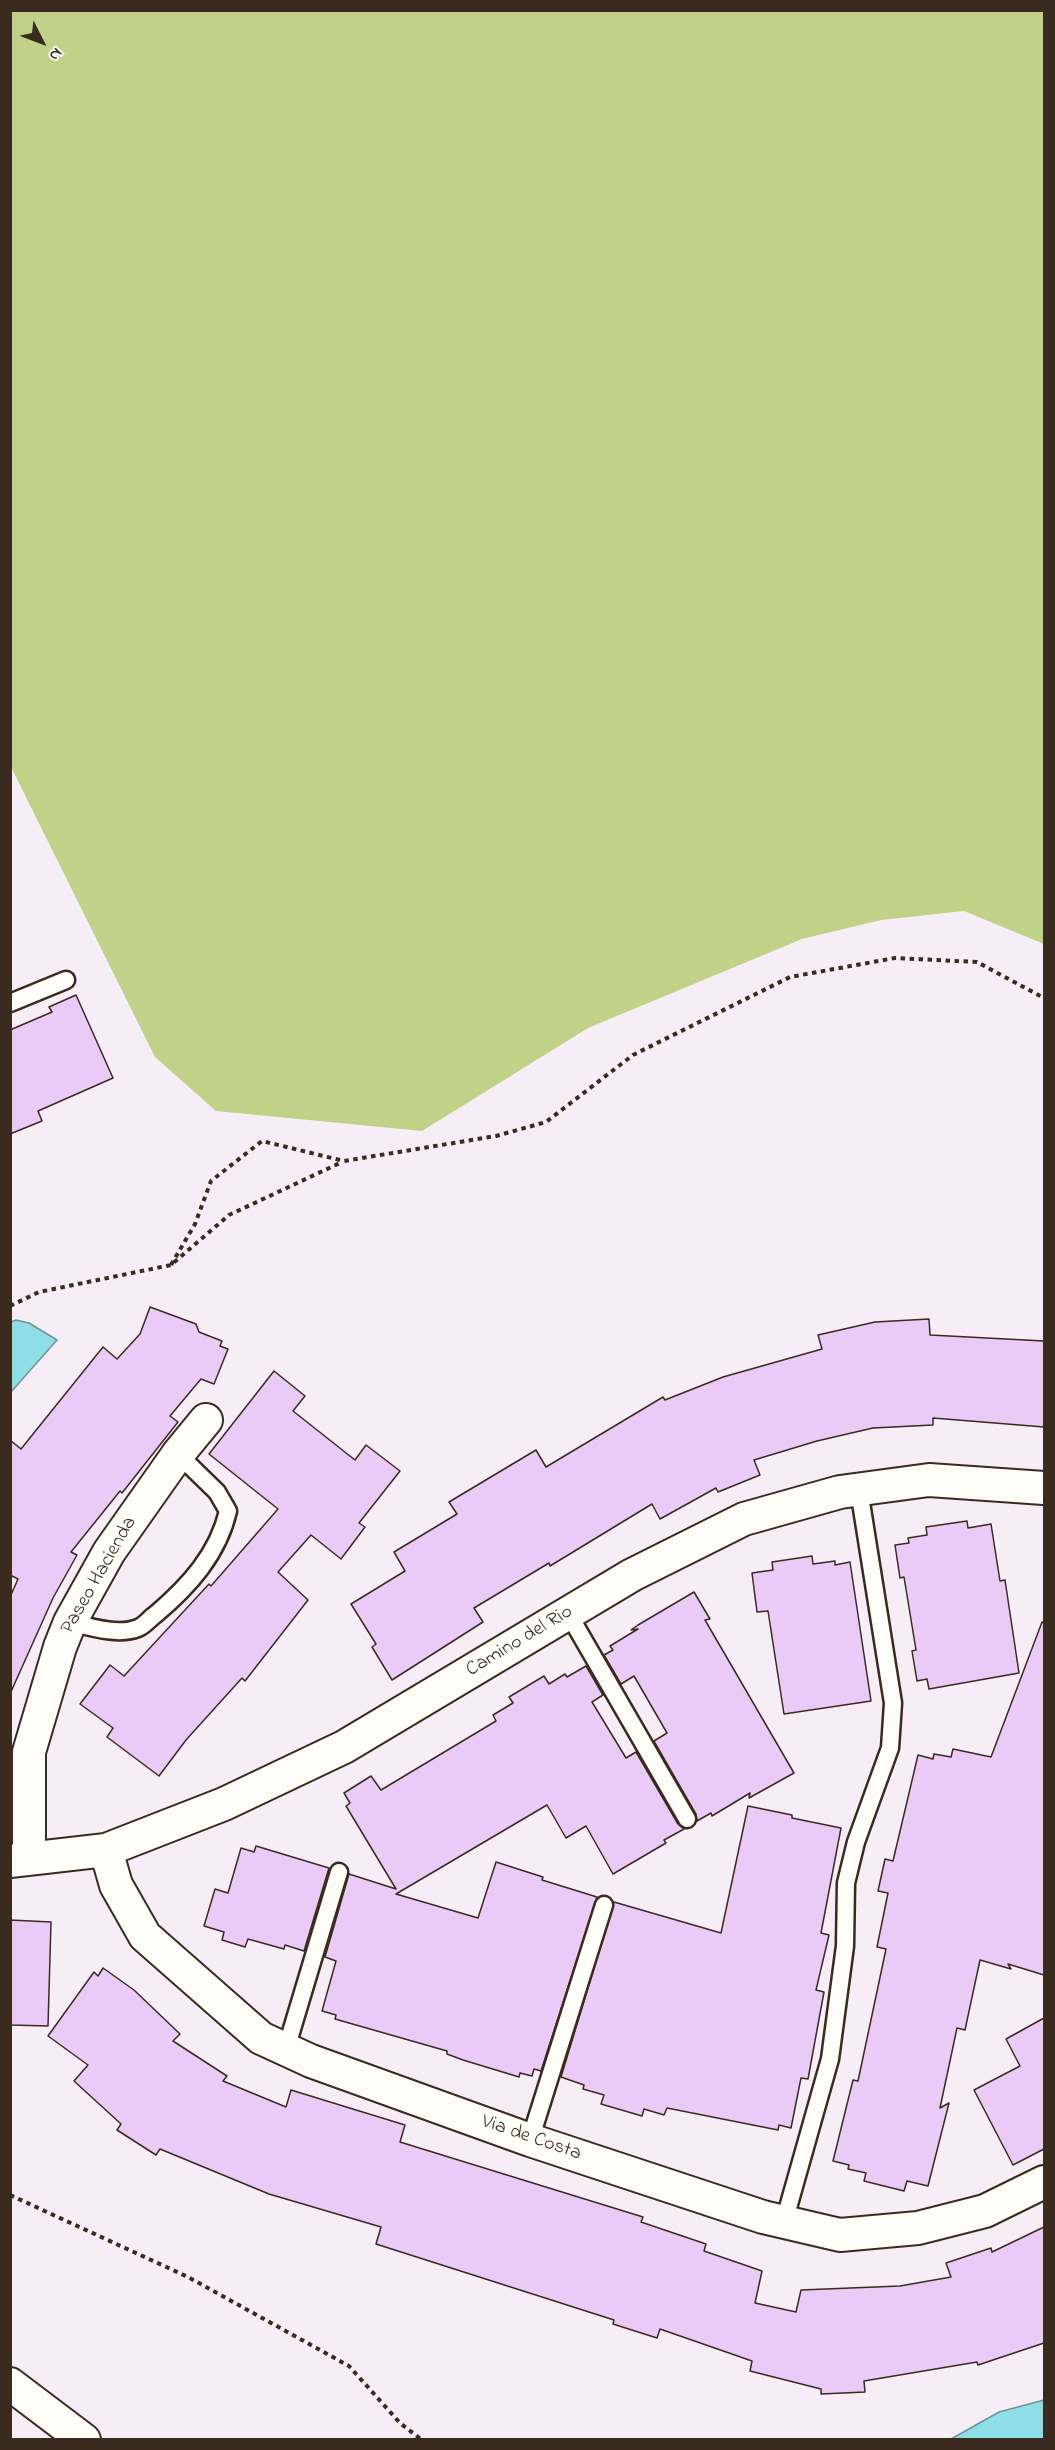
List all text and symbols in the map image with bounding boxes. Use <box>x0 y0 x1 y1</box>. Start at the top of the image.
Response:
north arrow <box>12 12 72 72</box>
text: N <box>43 42 68 66</box>
street label: Paseo Hacienda <box>57 1513 143 1639</box>
street label: Camino del Rio <box>462 1601 578 1683</box>
street label: Via de Costa <box>478 2111 584 2167</box>

